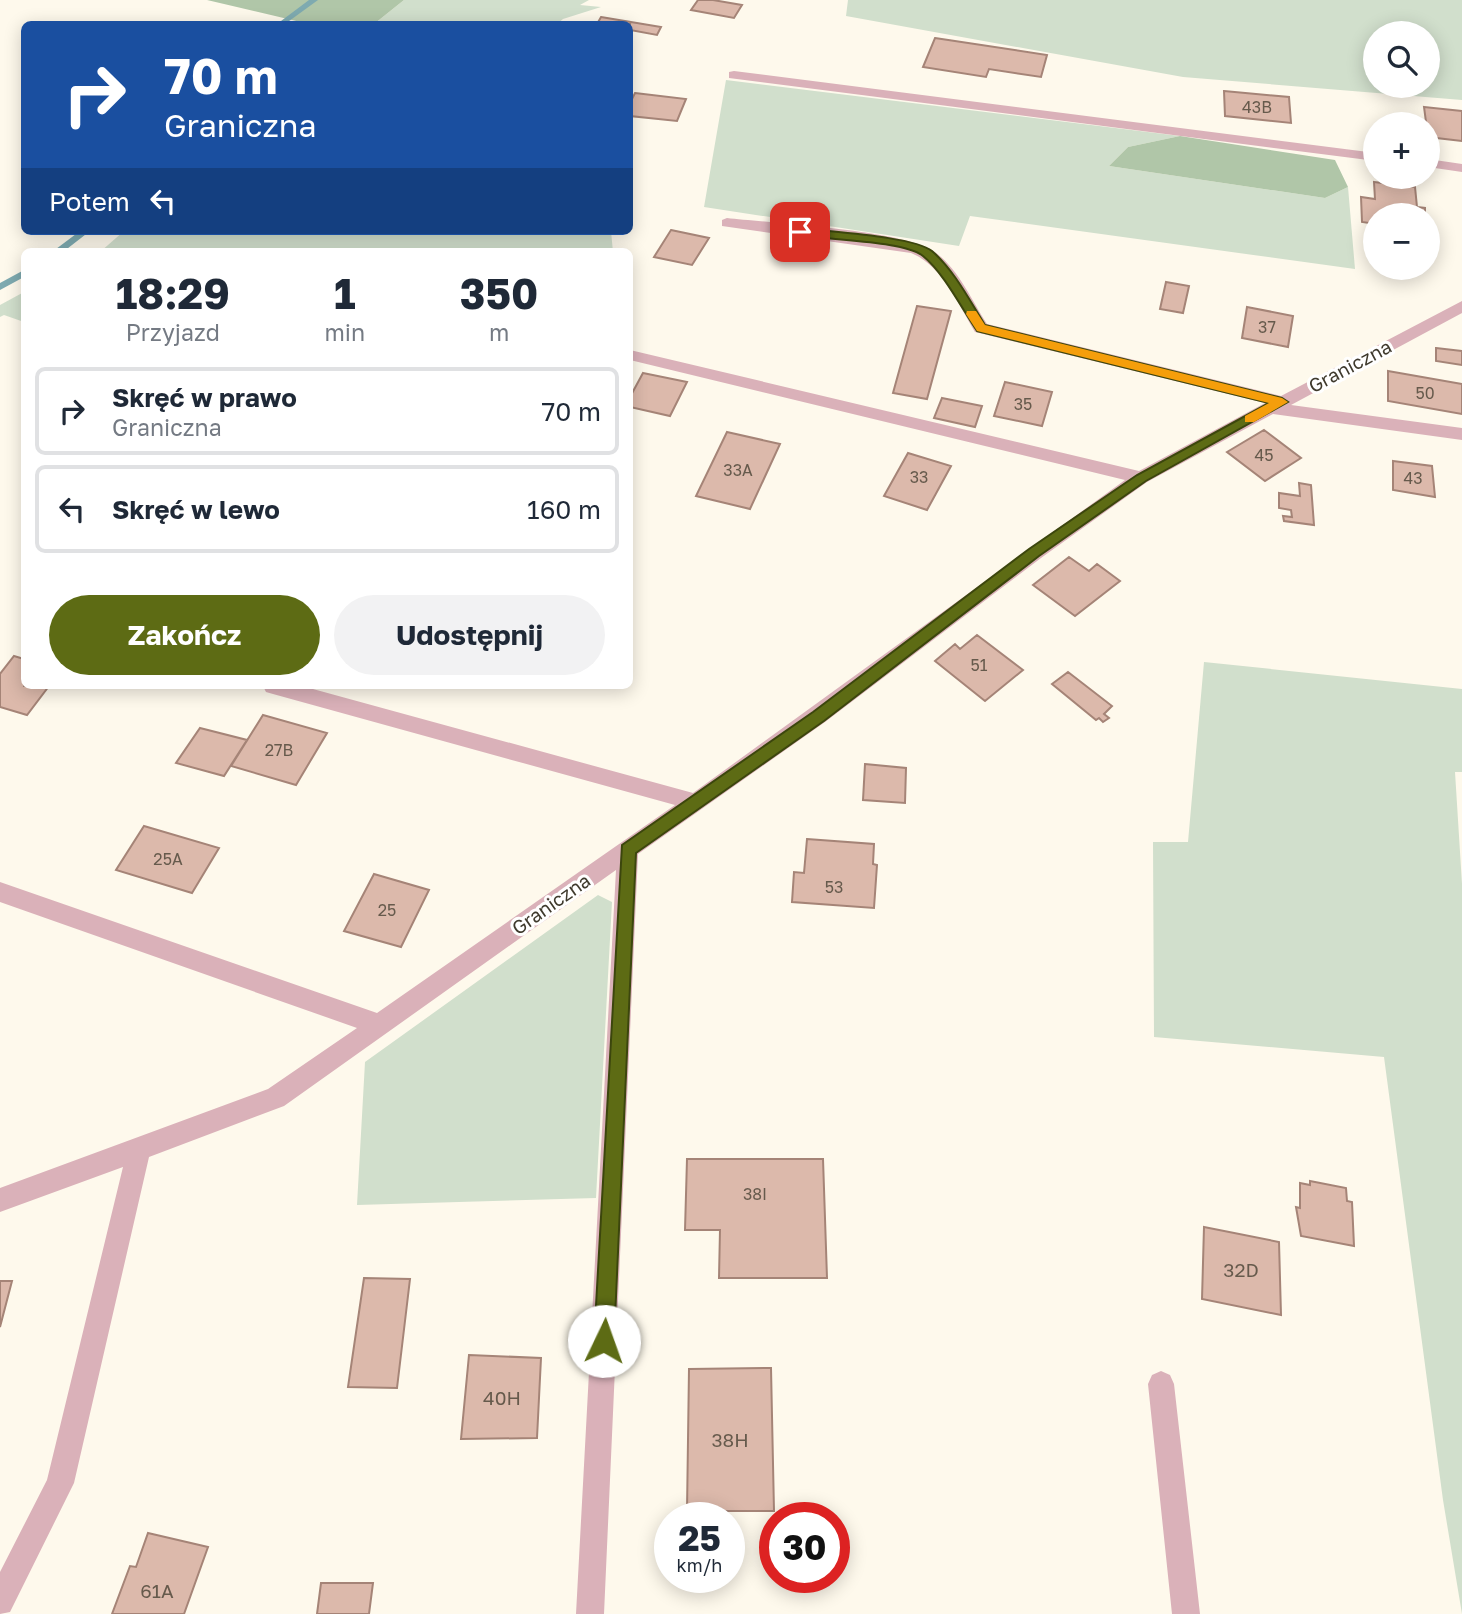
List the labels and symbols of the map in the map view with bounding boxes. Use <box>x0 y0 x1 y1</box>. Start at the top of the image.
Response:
house number: 43B <box>1242 97 1272 117</box>
pin <box>770 202 830 262</box>
house number: 37 <box>1258 317 1276 337</box>
street label: Graniczna <box>1304 334 1395 397</box>
house number: 50 <box>1415 383 1435 403</box>
house number: 35 <box>1014 394 1032 414</box>
house number: 45 <box>1254 445 1274 465</box>
house number: 33A <box>723 460 753 480</box>
house number: 33 <box>910 467 928 487</box>
house number: 43 <box>1403 468 1423 488</box>
house number: 51 <box>970 655 988 675</box>
house number: 27B <box>265 740 293 760</box>
house number: 25A <box>153 849 183 869</box>
street label: Graniczna <box>507 868 594 939</box>
house number: 53 <box>825 877 843 897</box>
house number: 25 <box>378 900 396 920</box>
house number: 38I <box>743 1184 767 1204</box>
house number: 32D <box>1223 1258 1259 1281</box>
position arrow <box>567 1304 641 1378</box>
house number: 40H <box>483 1386 521 1409</box>
house number: 38H <box>711 1428 749 1451</box>
speed limit sign: 30 <box>759 1502 850 1593</box>
house number: 61A <box>140 1579 174 1602</box>

